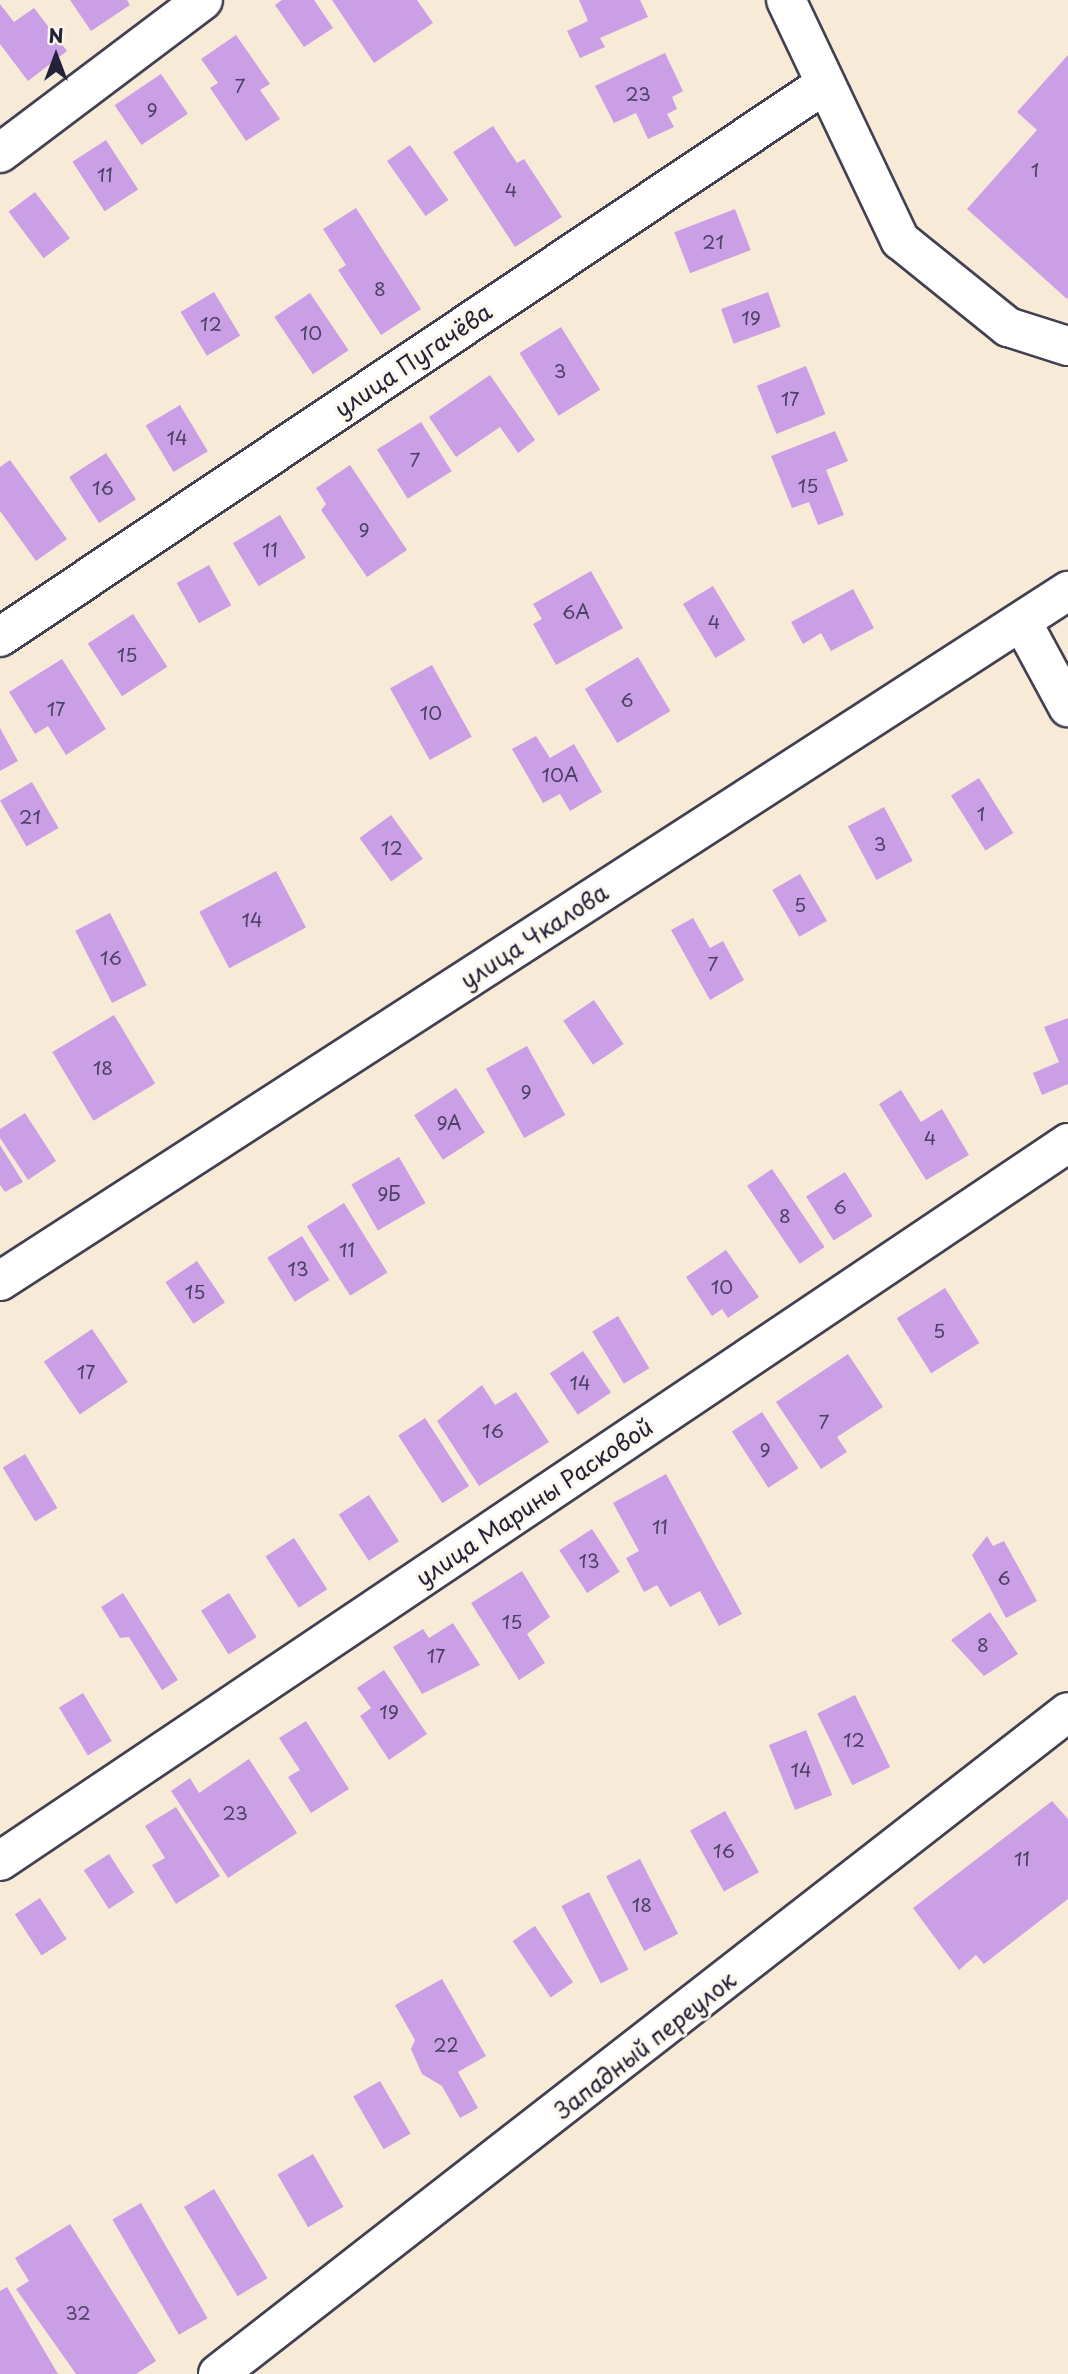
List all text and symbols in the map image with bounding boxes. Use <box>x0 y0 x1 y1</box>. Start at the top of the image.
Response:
north arrow <box>21 21 91 91</box>
text: N <box>48 21 64 49</box>
house number: 7 <box>235 75 245 97</box>
house number: 23 <box>625 83 651 105</box>
house number: 9 <box>146 99 158 121</box>
house number: 1 <box>1031 159 1039 181</box>
house number: 11 <box>97 164 113 186</box>
house number: 4 <box>505 179 517 201</box>
house number: 21 <box>702 231 724 253</box>
house number: 8 <box>374 278 386 300</box>
street label: улица Пугачёва <box>329 297 497 423</box>
house number: 19 <box>741 307 761 329</box>
house number: 12 <box>200 313 222 335</box>
house number: 10 <box>300 322 322 344</box>
house number: 3 <box>554 360 566 382</box>
house number: 17 <box>781 388 799 410</box>
house number: 14 <box>166 427 188 449</box>
house number: 7 <box>410 449 420 471</box>
house number: 15 <box>798 475 818 497</box>
house number: 16 <box>92 477 114 499</box>
house number: 9 <box>358 519 370 541</box>
house number: 11 <box>262 539 278 561</box>
house number: 6А <box>562 601 590 623</box>
house number: 4 <box>708 611 720 633</box>
house number: 15 <box>117 644 137 666</box>
house number: 6 <box>620 689 634 711</box>
house number: 17 <box>47 698 65 720</box>
house number: 10 <box>420 702 442 724</box>
house number: 10А <box>542 764 578 786</box>
house number: 1 <box>977 803 985 825</box>
house number: 21 <box>19 806 41 828</box>
house number: 3 <box>874 833 886 855</box>
house number: 12 <box>381 837 403 859</box>
street label: улица Чкалова <box>454 878 614 994</box>
house number: 5 <box>794 894 806 916</box>
house number: 14 <box>241 909 263 931</box>
house number: 16 <box>100 947 122 969</box>
house number: 7 <box>708 953 718 975</box>
house number: 18 <box>93 1057 113 1079</box>
house number: 9 <box>520 1081 532 1103</box>
house number: 9А <box>436 1112 462 1134</box>
house number: 4 <box>924 1127 936 1149</box>
house number: 9Б <box>377 1183 401 1205</box>
house number: 6 <box>833 1196 847 1218</box>
house number: 8 <box>779 1205 791 1227</box>
house number: 11 <box>339 1239 355 1261</box>
house number: 13 <box>287 1258 309 1280</box>
house number: 10 <box>711 1276 733 1298</box>
house number: 15 <box>185 1281 205 1303</box>
house number: 5 <box>933 1320 945 1342</box>
house number: 17 <box>77 1361 95 1383</box>
house number: 14 <box>569 1372 591 1394</box>
house number: 7 <box>819 1411 829 1433</box>
street label: улица Марины Расковой <box>409 1412 659 1592</box>
house number: 16 <box>482 1420 504 1442</box>
house number: 9 <box>759 1439 771 1461</box>
house number: 11 <box>652 1516 668 1538</box>
house number: 13 <box>578 1550 600 1572</box>
house number: 6 <box>997 1567 1011 1589</box>
house number: 15 <box>502 1611 522 1633</box>
house number: 8 <box>977 1634 989 1656</box>
house number: 17 <box>427 1645 445 1667</box>
house number: 19 <box>379 1701 399 1723</box>
house number: 12 <box>843 1729 865 1751</box>
house number: 14 <box>790 1759 812 1781</box>
house number: 23 <box>222 1802 248 1824</box>
house number: 16 <box>713 1840 735 1862</box>
house number: 11 <box>1014 1848 1030 1870</box>
house number: 18 <box>632 1894 652 1916</box>
street label: Западный переулок <box>549 1965 741 2125</box>
house number: 22 <box>433 2034 459 2056</box>
house number: 32 <box>65 2302 91 2324</box>

